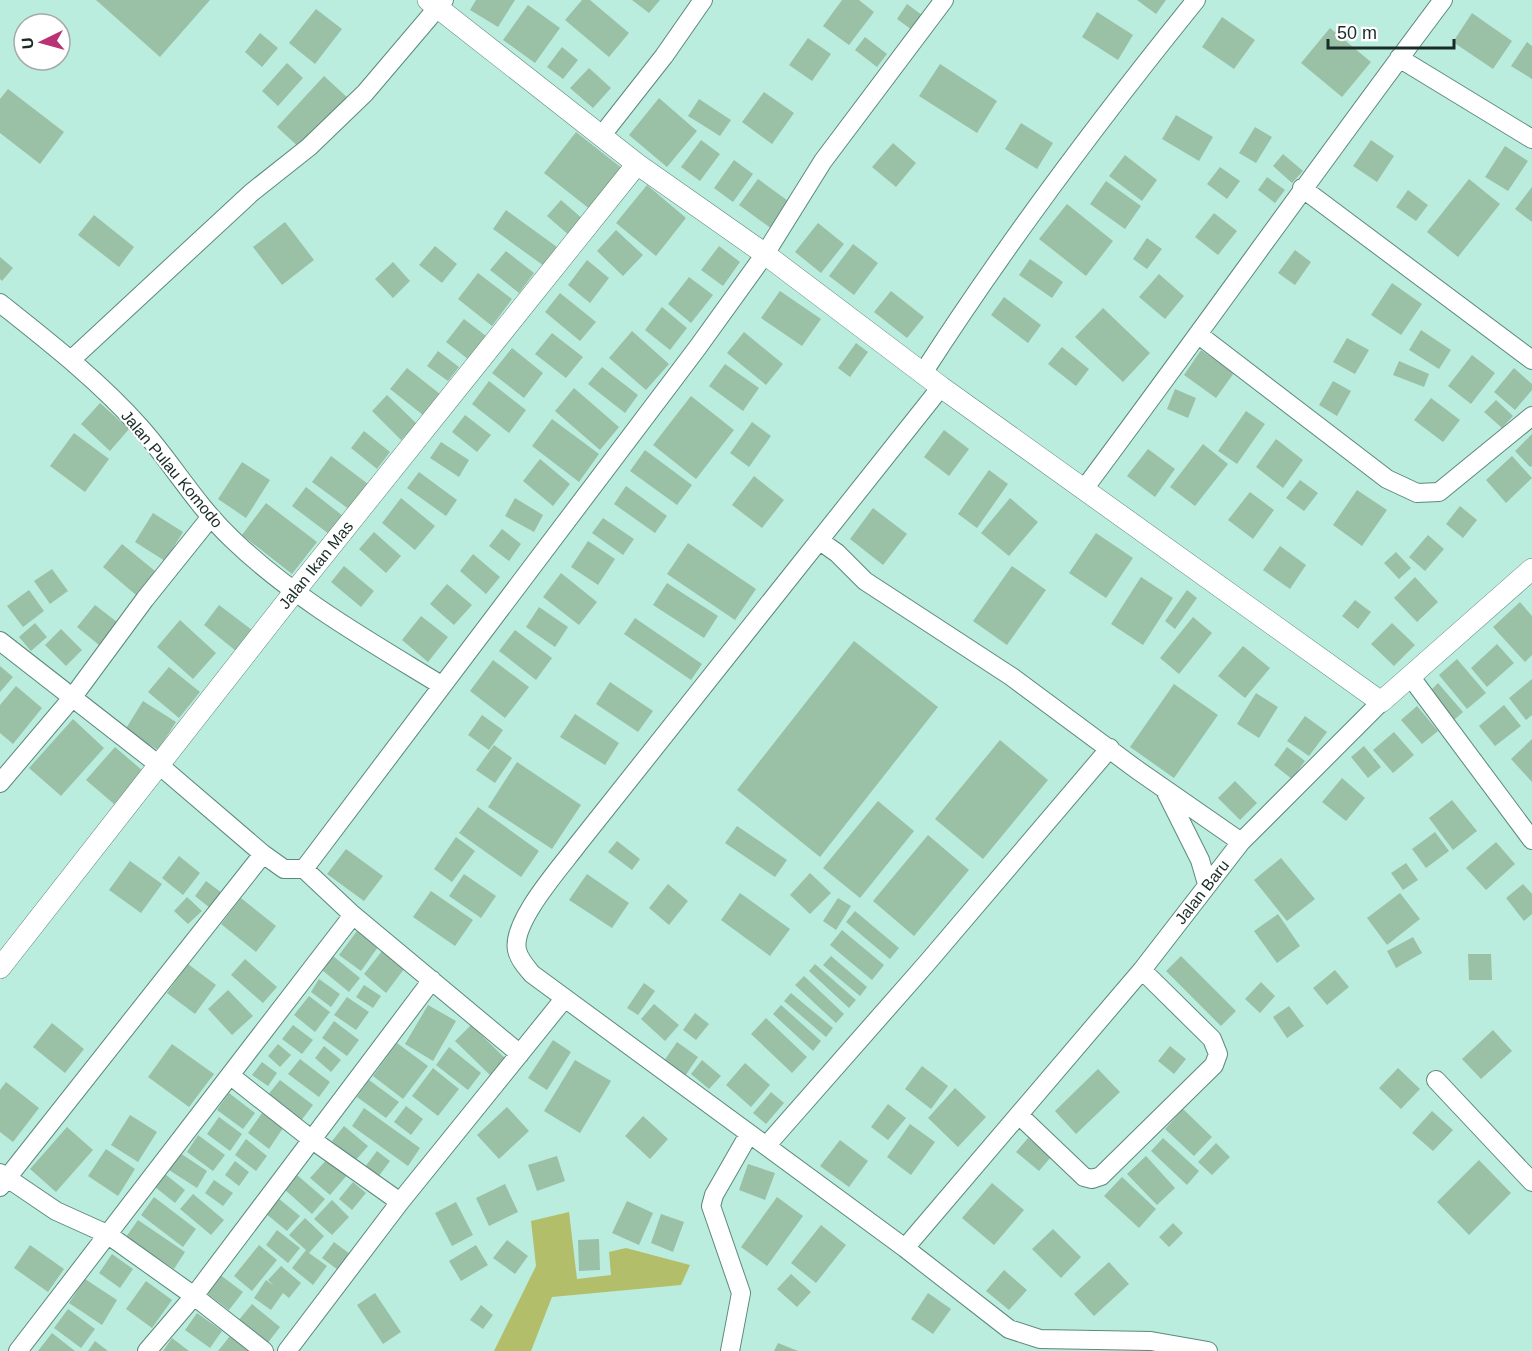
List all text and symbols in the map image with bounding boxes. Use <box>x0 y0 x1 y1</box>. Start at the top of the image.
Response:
north arrow <box>12 12 72 72</box>
scale bar <box>1328 12 1454 50</box>
text: 50 m <box>1337 23 1377 43</box>
text: U <box>19 37 37 50</box>
street label: Jalan Pulau Komodo <box>118 407 226 531</box>
street label: Jalan Ikan Mas <box>276 518 356 612</box>
street label: Jalan Baru <box>1172 857 1232 927</box>

